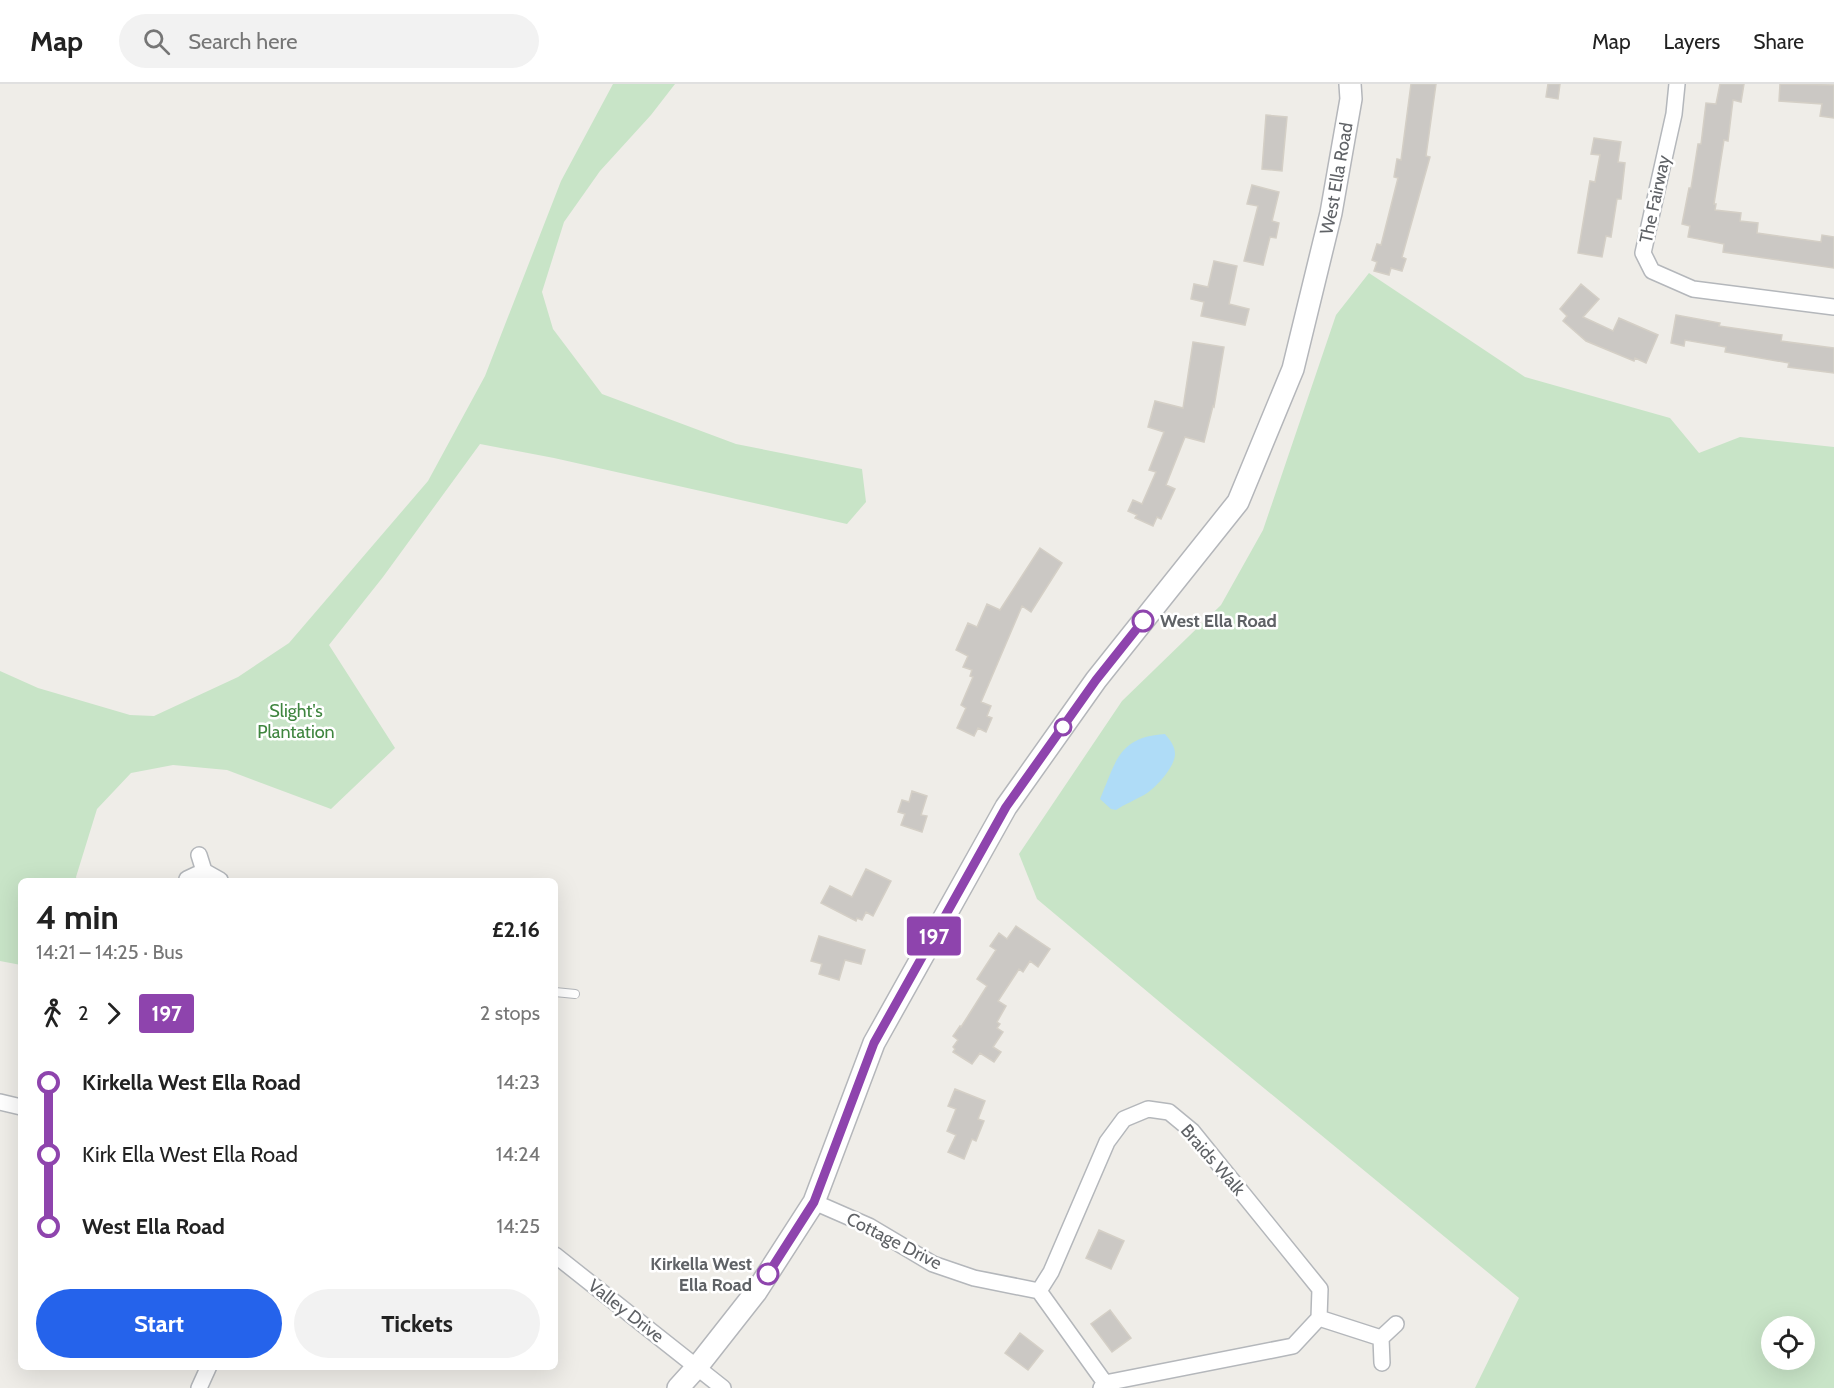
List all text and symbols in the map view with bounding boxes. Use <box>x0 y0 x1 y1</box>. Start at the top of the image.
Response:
search box <box>119 14 539 68</box>
text: Map <box>30 24 83 58</box>
icon: search <box>140 25 173 58</box>
text: Search here <box>188 28 297 55</box>
text: Map <box>1592 29 1631 54</box>
text: Layers <box>1664 29 1720 54</box>
text: Share <box>1753 29 1804 54</box>
street label: West Ella Road <box>1315 121 1358 237</box>
street label: The Fairway <box>1635 153 1675 245</box>
marker: West Ella Road <box>1132 610 1154 632</box>
place label: West Ella Road <box>1160 610 1277 632</box>
park label: Slight's Plantation <box>257 700 335 743</box>
unlabelled marker <box>1054 718 1072 736</box>
text: 4 min <box>36 897 119 937</box>
text: £2.16 <box>492 916 540 943</box>
line badge: 197 <box>900 916 968 956</box>
text: 197 <box>919 924 949 949</box>
text: 14:21 – 14:25 · Bus <box>36 940 183 964</box>
icon: walk <box>36 997 69 1030</box>
icon: forward <box>97 997 130 1030</box>
text: 2 <box>78 1001 88 1025</box>
text: 197 <box>151 1001 182 1026</box>
text: 2 stops <box>480 1001 540 1025</box>
text: Kirkella West Ella Road <box>82 1069 301 1096</box>
text: 14:23 <box>496 1070 540 1094</box>
street label: Braids Walk <box>1176 1120 1251 1201</box>
text: Kirk Ella West Ella Road <box>82 1141 298 1168</box>
text: 14:24 <box>496 1142 540 1166</box>
street label: Cottage Drive <box>843 1208 945 1274</box>
text: West Ella Road <box>82 1213 225 1240</box>
text: 14:25 <box>496 1214 540 1238</box>
place label: Kirkella West Ella Road <box>650 1253 752 1296</box>
marker: Kirkella West Ella Road <box>757 1263 779 1285</box>
street label: Valley Drive <box>584 1275 668 1347</box>
button: Start <box>36 1289 282 1358</box>
button: Tickets <box>294 1289 540 1358</box>
map controls <box>1761 1316 1815 1370</box>
button: locate <box>1761 1316 1815 1370</box>

